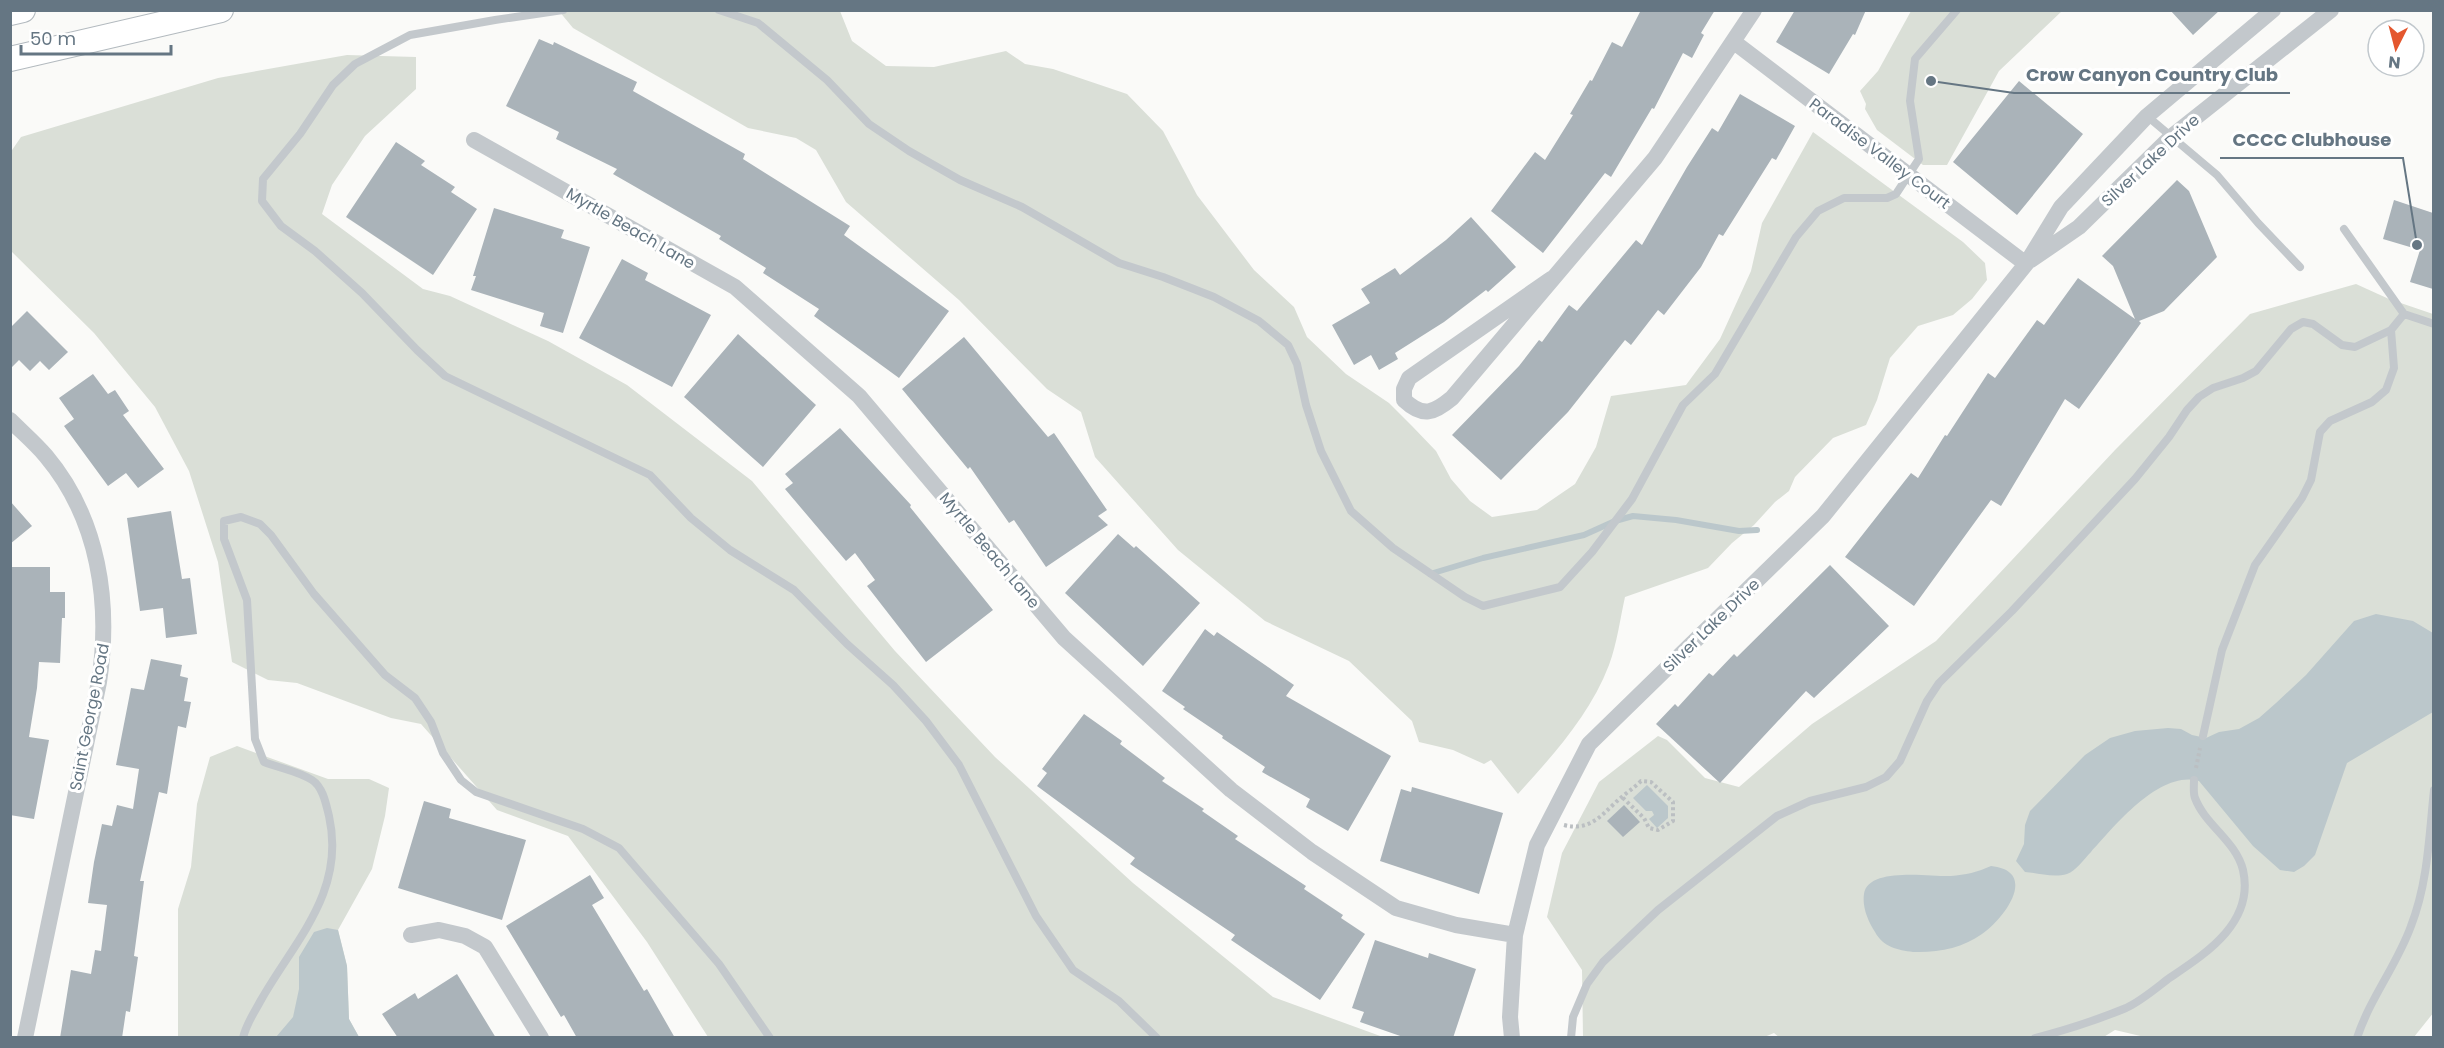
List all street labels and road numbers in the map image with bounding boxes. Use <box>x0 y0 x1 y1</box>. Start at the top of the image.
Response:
street label: Paradise Valley Court <box>1804 93 1955 214</box>
street label: Silver Lake Drive <box>2096 109 2205 212</box>
street label: Myrtle Beach Lane <box>562 182 700 275</box>
street label: Myrtle Beach Lane <box>934 487 1045 613</box>
street label: Silver Lake Drive <box>1658 573 1765 678</box>
street label: Saint George Road <box>64 641 115 793</box>

